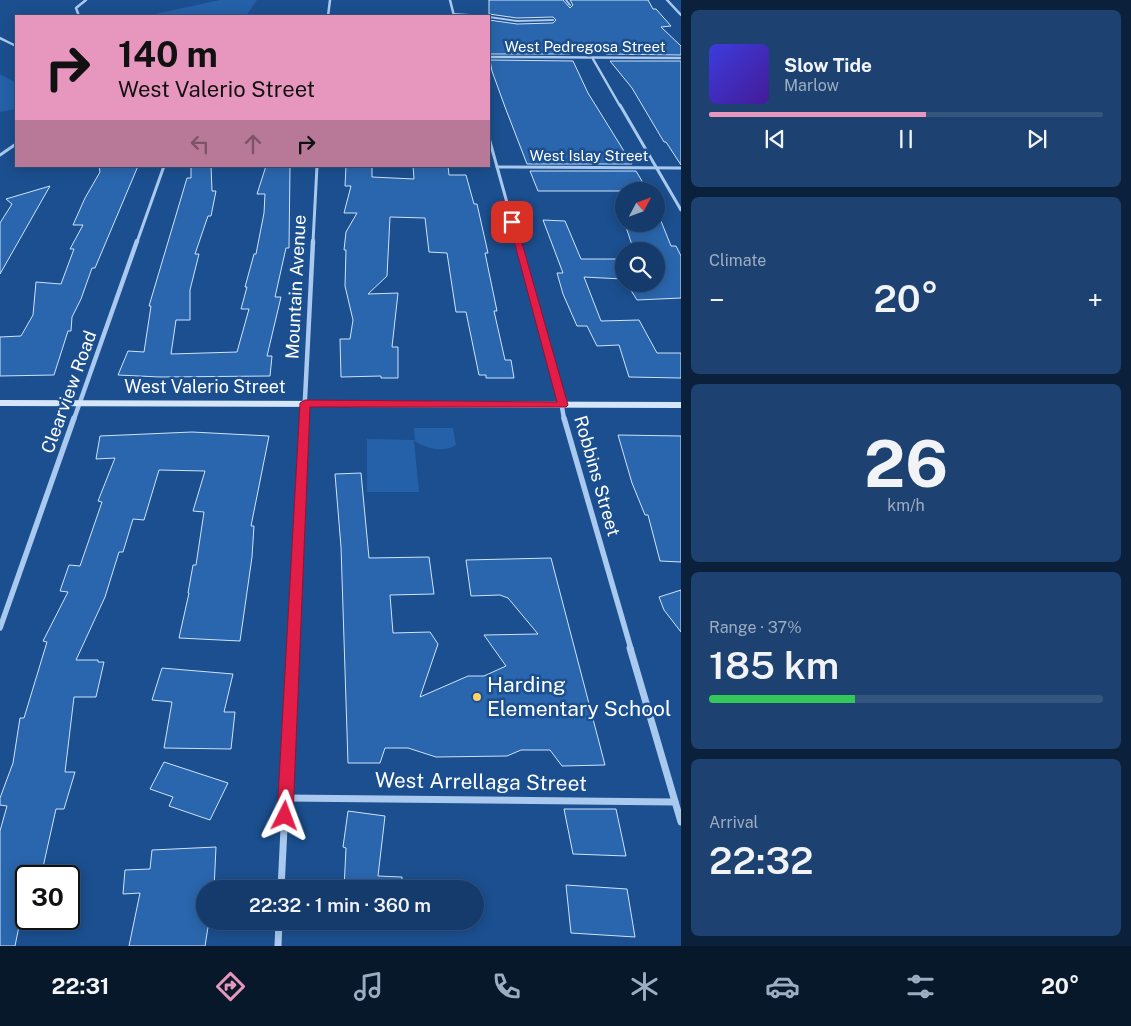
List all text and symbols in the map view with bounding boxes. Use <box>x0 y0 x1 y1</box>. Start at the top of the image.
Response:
text: 140 m <box>118 34 218 75</box>
icon: right <box>35 35 100 100</box>
street label: West Pedregosa Street <box>504 38 666 55</box>
text: Slow Tide <box>784 54 872 76</box>
text: West Valerio Street <box>118 76 315 102</box>
text: Marlow <box>784 76 839 95</box>
icon: previous <box>761 125 789 153</box>
icon: pause <box>892 125 920 153</box>
icon: next <box>1023 125 1051 153</box>
icon: left <box>186 130 214 158</box>
icon: ahead <box>239 130 267 158</box>
icon: right <box>292 130 320 158</box>
street label: West Islay Street <box>530 147 649 164</box>
north arrow <box>615 182 665 232</box>
map controls <box>615 182 665 292</box>
pin <box>491 201 533 243</box>
icon: arrive <box>498 208 526 236</box>
street label: Mountain Avenue <box>281 214 310 360</box>
button: search <box>615 242 665 292</box>
text: Climate <box>709 251 766 270</box>
text: 20° <box>873 276 939 321</box>
text: − <box>709 283 725 316</box>
text: + <box>1087 283 1103 316</box>
street label: Clearview Road <box>37 327 101 456</box>
street label: West Valerio Street <box>124 376 286 397</box>
street label: Robbins Street <box>570 413 625 539</box>
text: 26 <box>864 425 948 502</box>
text: km/h <box>887 496 925 515</box>
text: Range · 37% <box>709 618 802 637</box>
text: 185 km <box>709 643 839 688</box>
place label: Harding Elementary School <box>487 672 671 721</box>
marker: Harding Elementary School <box>471 691 483 703</box>
street label: West Arrellaga Street <box>375 767 587 796</box>
position arrow <box>258 789 310 841</box>
text: Arrival <box>709 813 758 832</box>
text: 22:32 <box>709 838 814 883</box>
speed limit sign: 30 <box>15 865 80 930</box>
text: 22:32 · 1 min · 360 m <box>249 894 431 916</box>
icon: directions <box>213 969 248 1004</box>
icon: music <box>351 969 386 1004</box>
icon: phone <box>489 969 524 1004</box>
icon: climate <box>627 969 662 1004</box>
icon: car <box>765 969 800 1004</box>
icon: filters <box>903 969 938 1004</box>
text: 22:31 <box>52 973 109 999</box>
text: 20° <box>1041 973 1079 999</box>

